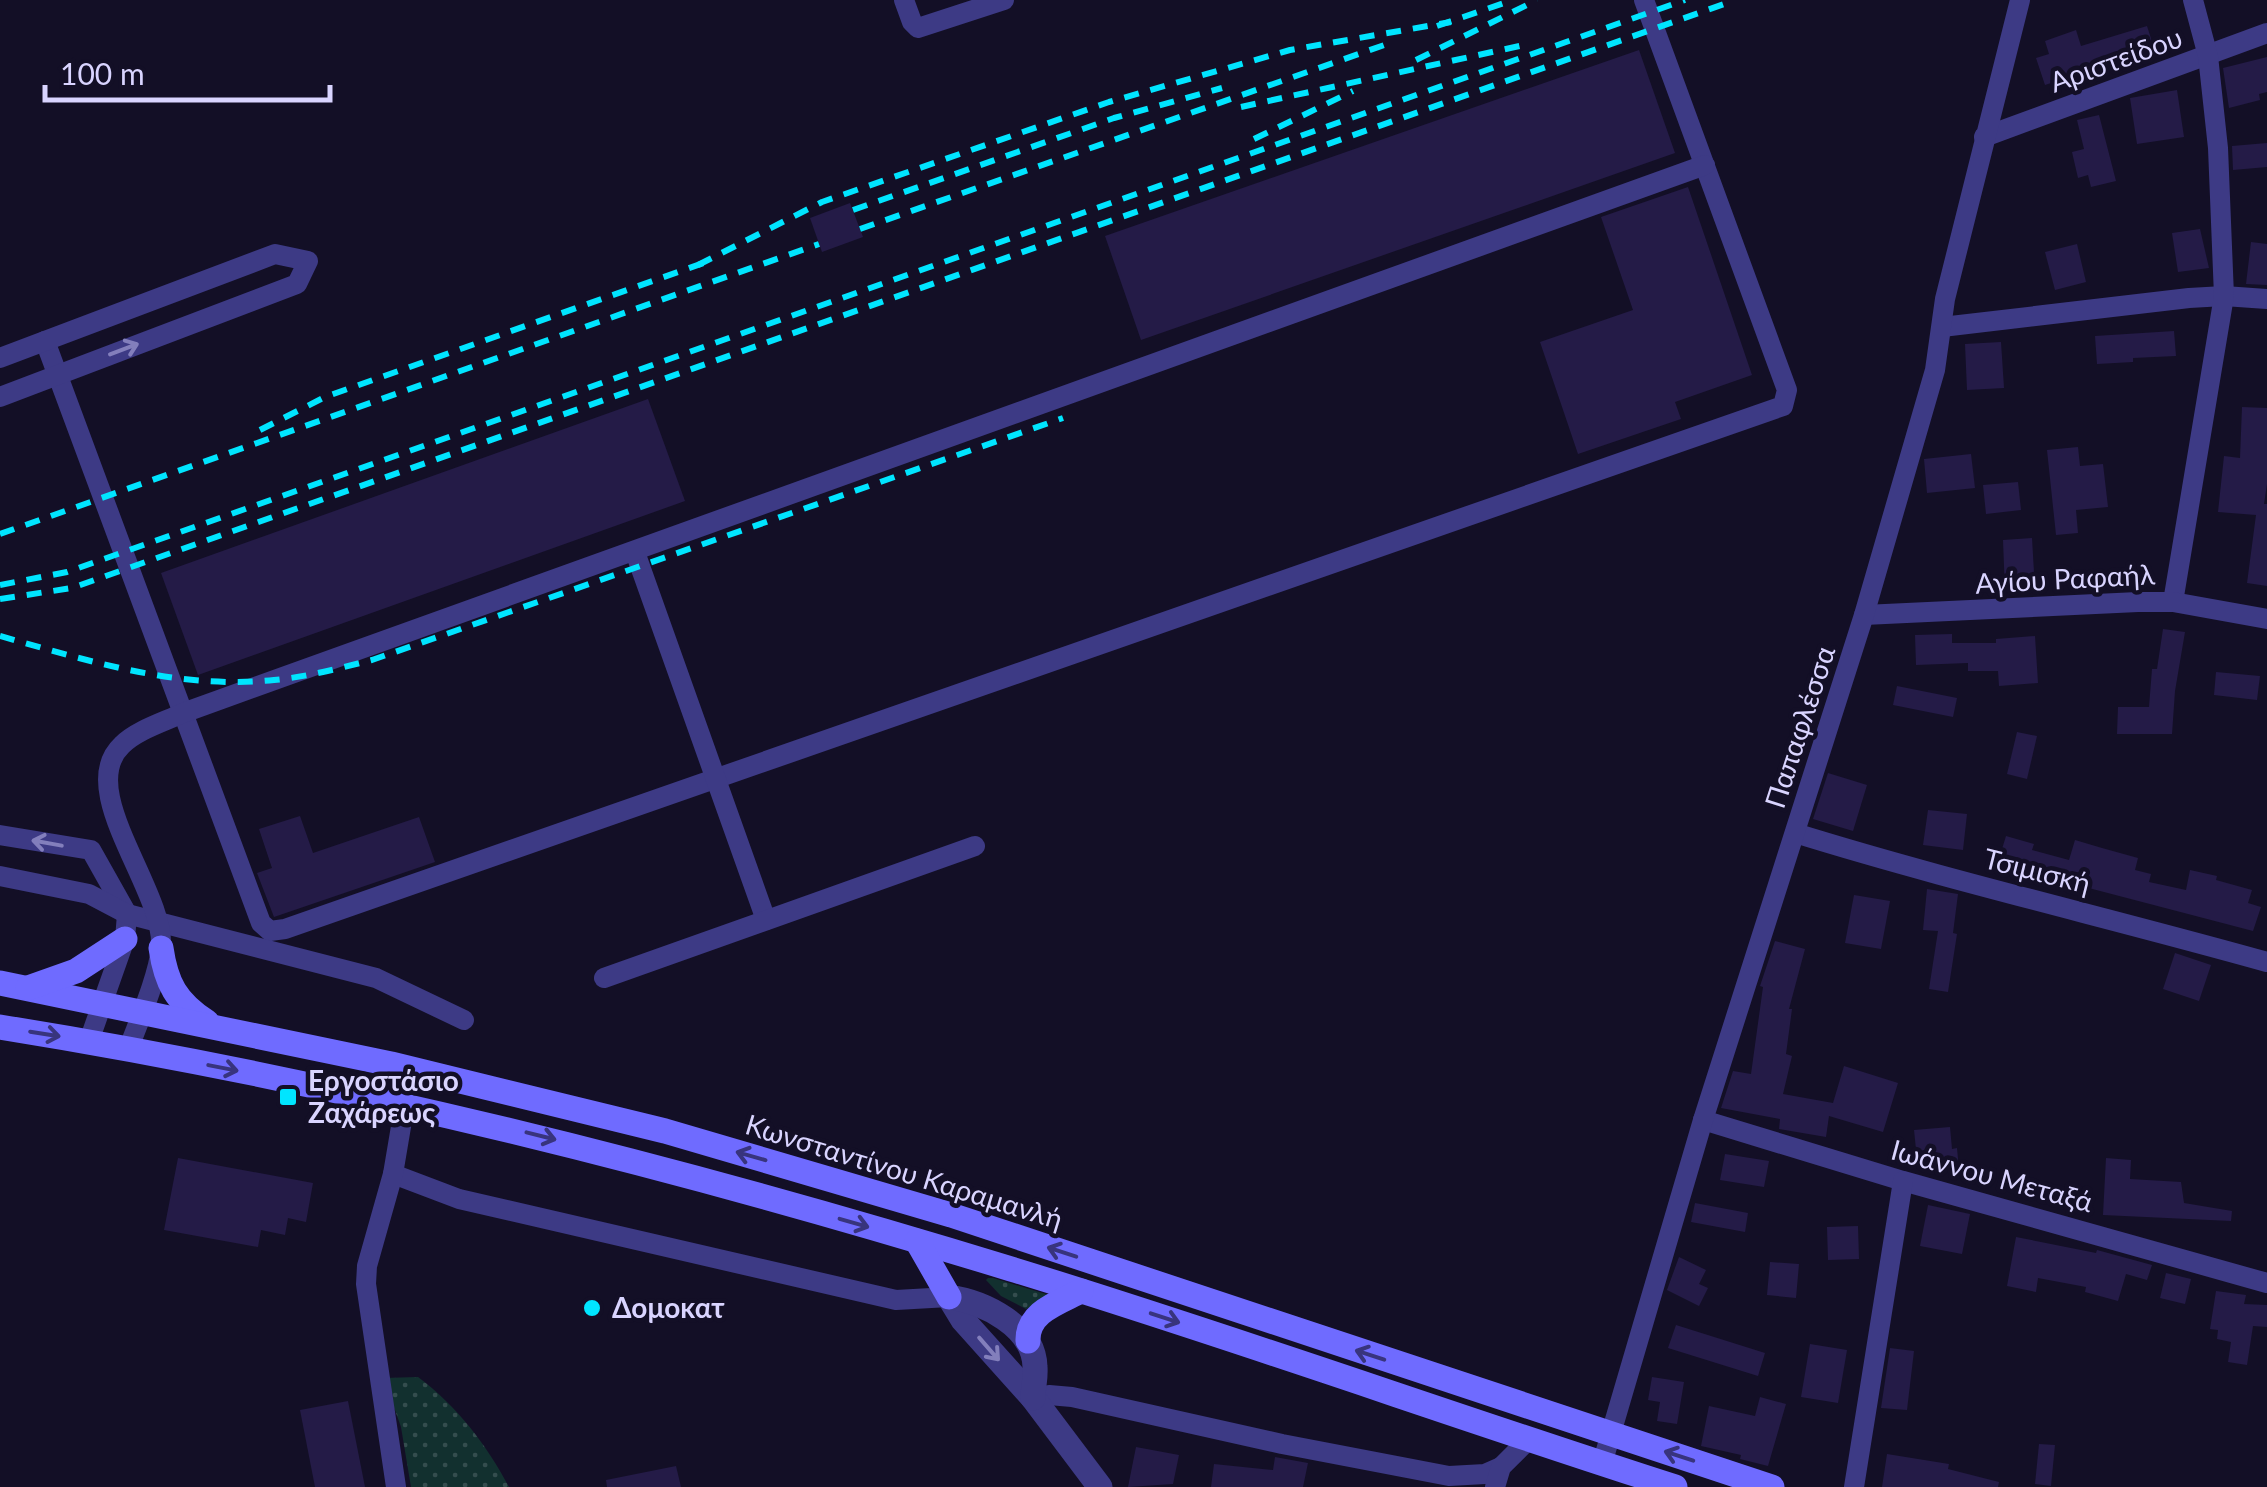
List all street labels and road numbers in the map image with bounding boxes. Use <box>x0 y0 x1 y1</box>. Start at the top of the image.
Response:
street label: Αριστείδου <box>2045 19 2187 99</box>
street label: Αγίου Ραφαήλ <box>1974 556 2156 600</box>
street label: Παπαφλέσσα <box>1757 641 1841 812</box>
street label: Τσιμισκή <box>1980 840 2094 900</box>
street label: Κωνσταντίνου Καραμανλή <box>742 1107 1067 1236</box>
street label: Ιωάννου Μεταξά <box>1888 1132 2097 1218</box>

